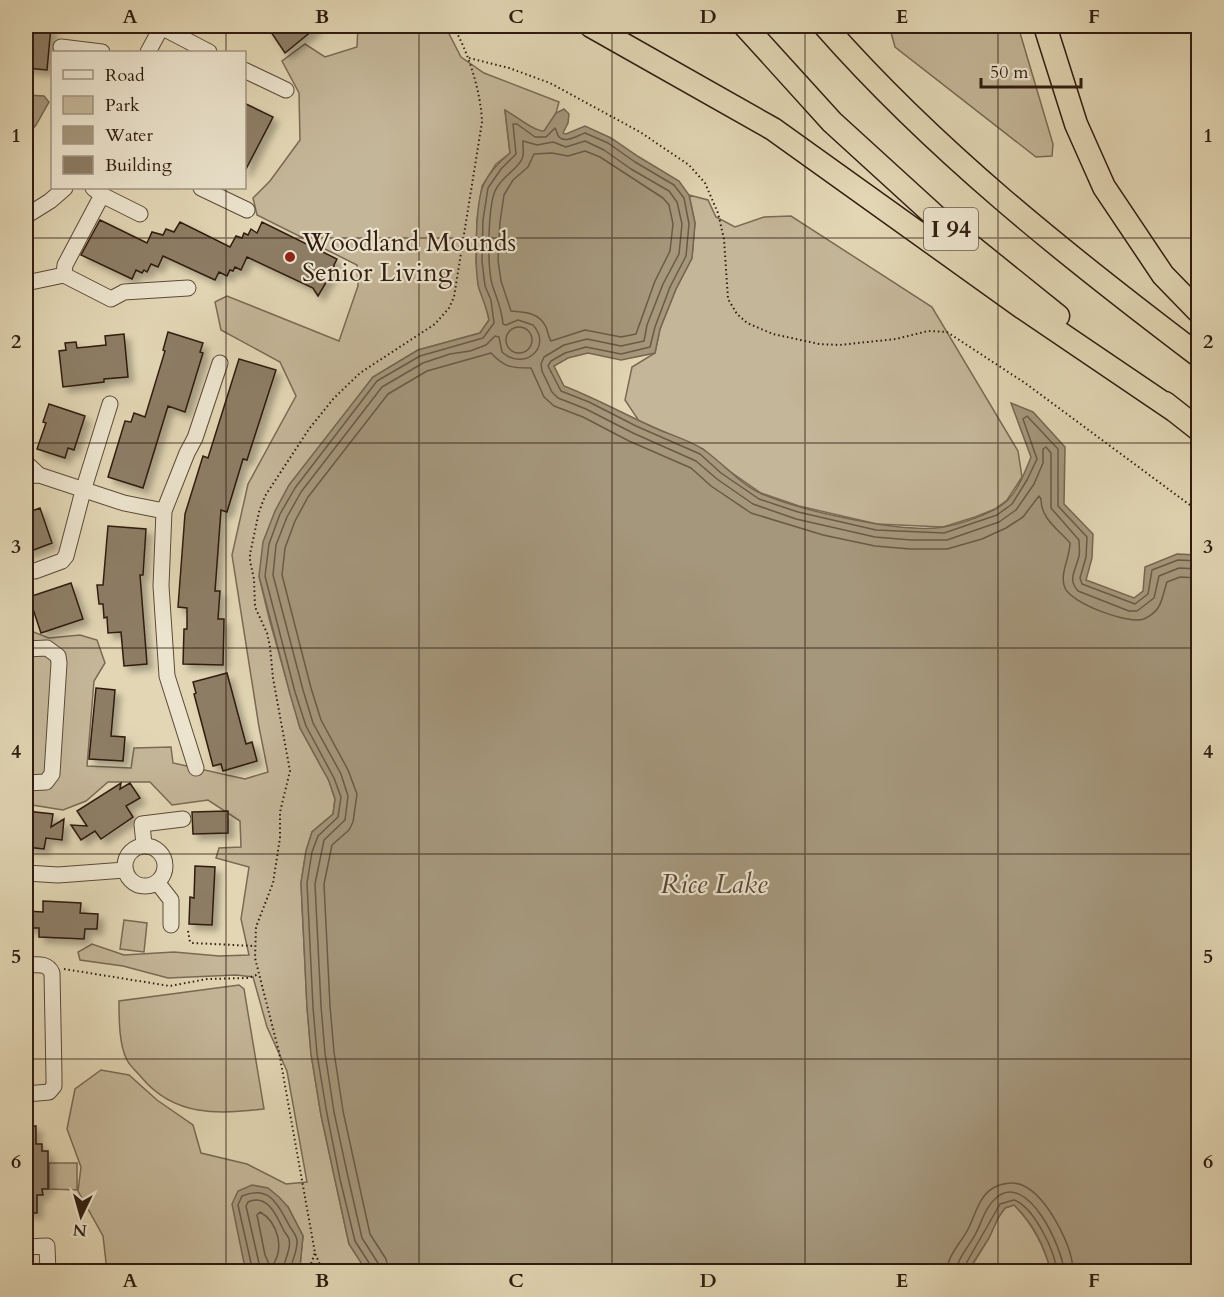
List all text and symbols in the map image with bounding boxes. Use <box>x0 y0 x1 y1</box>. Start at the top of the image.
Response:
text: A <box>122 3 138 30</box>
text: B <box>315 3 329 30</box>
text: C <box>508 3 524 30</box>
text: D <box>699 3 717 30</box>
text: E <box>896 3 908 30</box>
text: F <box>1088 3 1100 30</box>
legend <box>51 51 246 189</box>
scale bar <box>981 51 1082 89</box>
text: 50 m <box>990 60 1029 85</box>
text: Road <box>105 63 145 88</box>
text: Park <box>105 93 140 118</box>
text: 1 <box>11 122 21 149</box>
text: 1 <box>1203 122 1213 149</box>
text: Water <box>104 123 154 148</box>
text: Building <box>105 153 173 178</box>
road number: I 94 <box>924 208 978 250</box>
place label: Woodland Mounds Senior Living <box>301 225 516 290</box>
marker: Woodland Mounds Senior Living <box>283 250 297 264</box>
text: 2 <box>11 328 21 355</box>
text: 2 <box>1203 328 1213 355</box>
text: 3 <box>11 533 21 560</box>
text: 3 <box>1203 533 1213 560</box>
text: 4 <box>11 738 21 765</box>
text: 4 <box>1203 738 1213 765</box>
water label: Rice Lake <box>661 866 768 903</box>
text: 5 <box>11 943 21 970</box>
text: 5 <box>1203 943 1213 970</box>
text: 6 <box>11 1148 21 1175</box>
text: 6 <box>1203 1148 1213 1175</box>
north arrow <box>51 1186 111 1246</box>
text: N <box>72 1218 88 1242</box>
text: A <box>122 1267 138 1294</box>
text: B <box>315 1267 329 1294</box>
text: C <box>508 1267 524 1294</box>
text: D <box>699 1267 717 1294</box>
text: E <box>896 1267 908 1294</box>
text: F <box>1088 1267 1100 1294</box>

